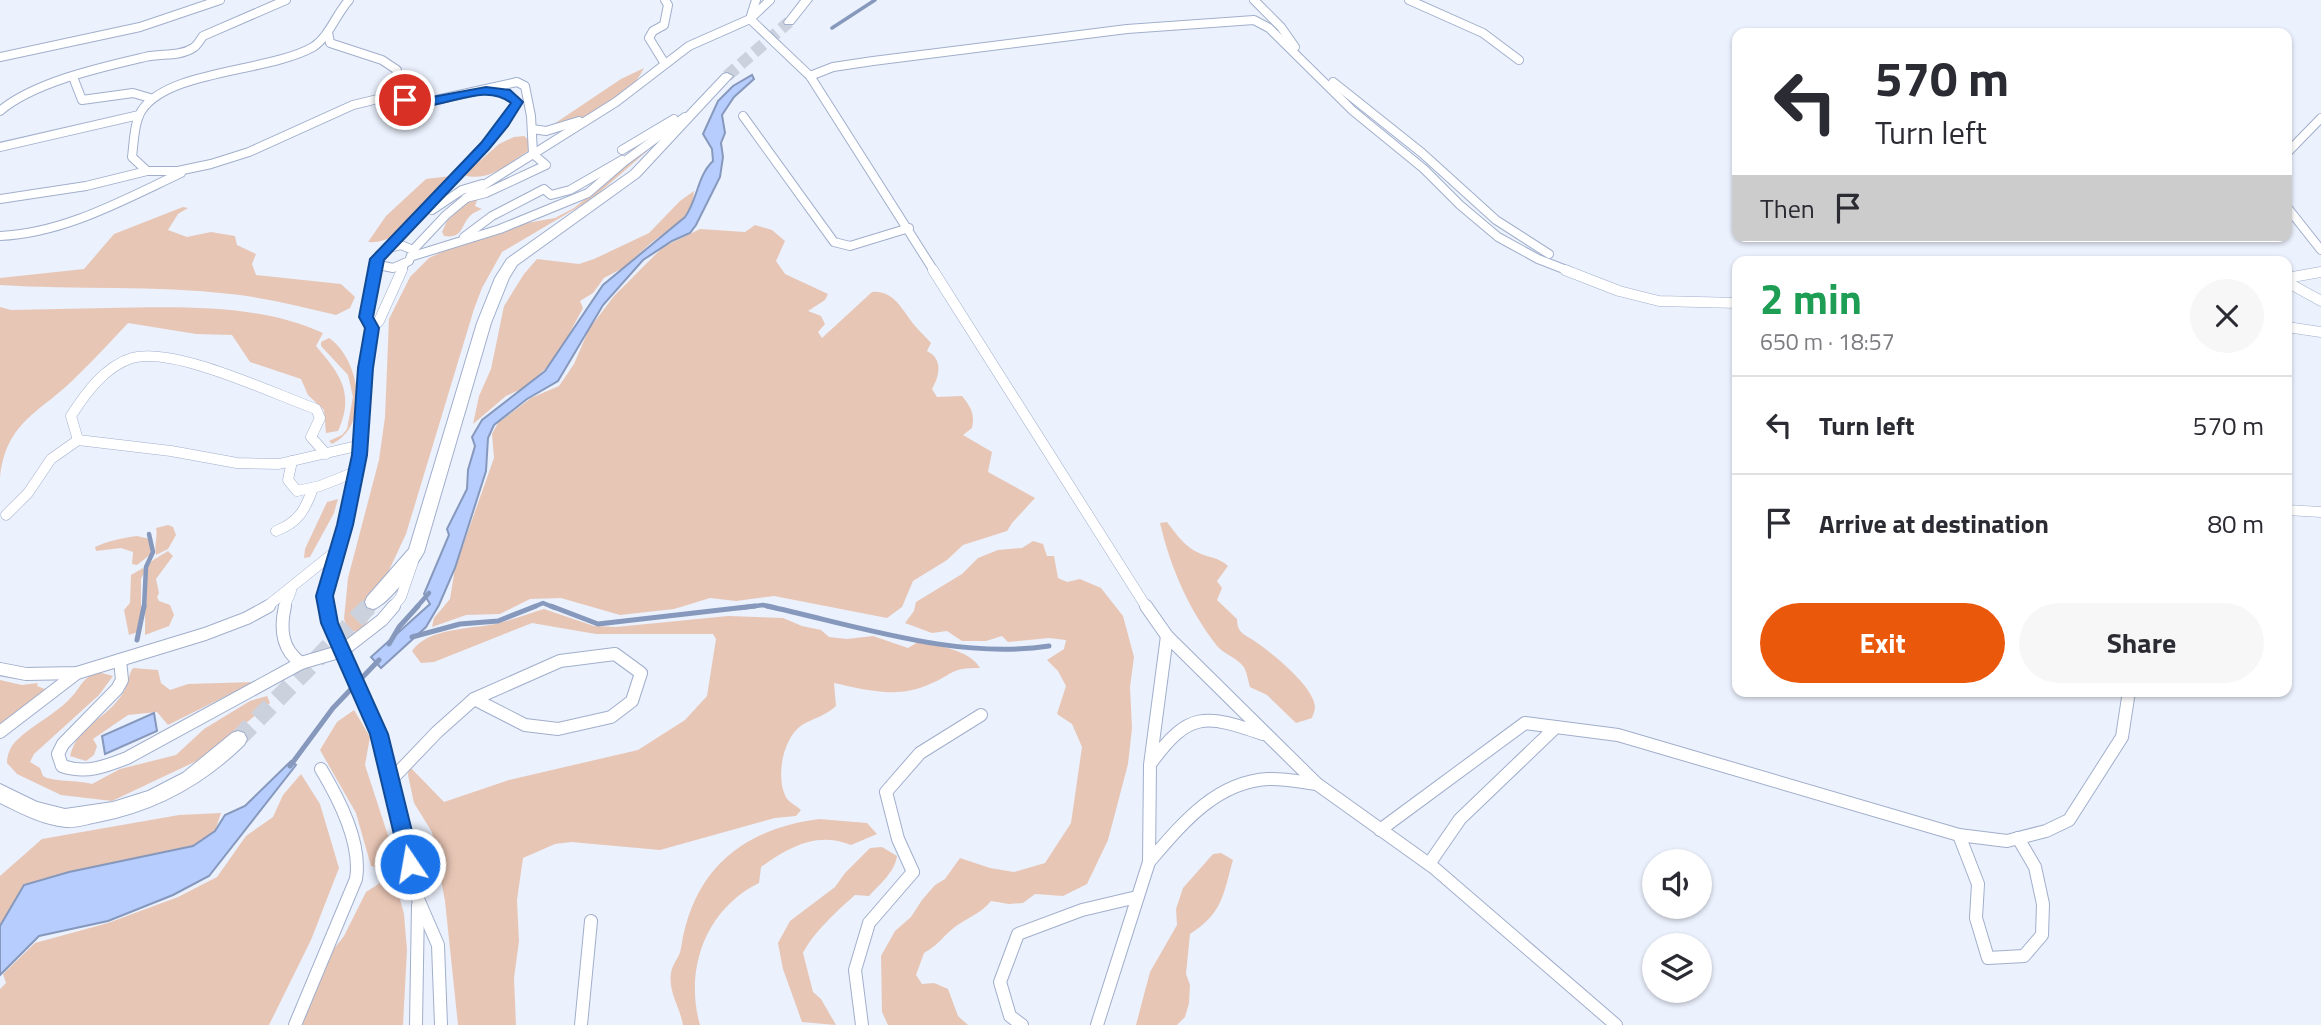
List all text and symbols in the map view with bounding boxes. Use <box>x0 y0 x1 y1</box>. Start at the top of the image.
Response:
text: 570 m <box>1875 40 2009 115</box>
icon: left <box>1760 56 1851 147</box>
pin <box>375 70 435 130</box>
icon: arrive <box>386 81 424 119</box>
text: Turn left <box>1875 108 1987 156</box>
text: Then <box>1760 189 1815 228</box>
icon: arrive <box>1829 189 1867 227</box>
text: 2 min <box>1760 266 1862 330</box>
button: close <box>2190 279 2264 353</box>
text: 650 m · 18:57 <box>1760 324 1895 359</box>
icon: left <box>1760 406 1798 444</box>
text: Turn left <box>1819 406 1914 445</box>
text: 570 m <box>2193 406 2264 445</box>
icon: arrive <box>1760 504 1798 542</box>
text: Arrive at destination <box>1819 504 2049 543</box>
text: 80 m <box>2207 504 2264 543</box>
button: Exit <box>1760 603 2005 683</box>
button: Share <box>2019 603 2264 683</box>
position arrow <box>373 827 447 901</box>
map controls <box>1642 849 1712 1003</box>
button: sound <box>1642 849 1712 919</box>
button: layers <box>1642 933 1712 1003</box>

